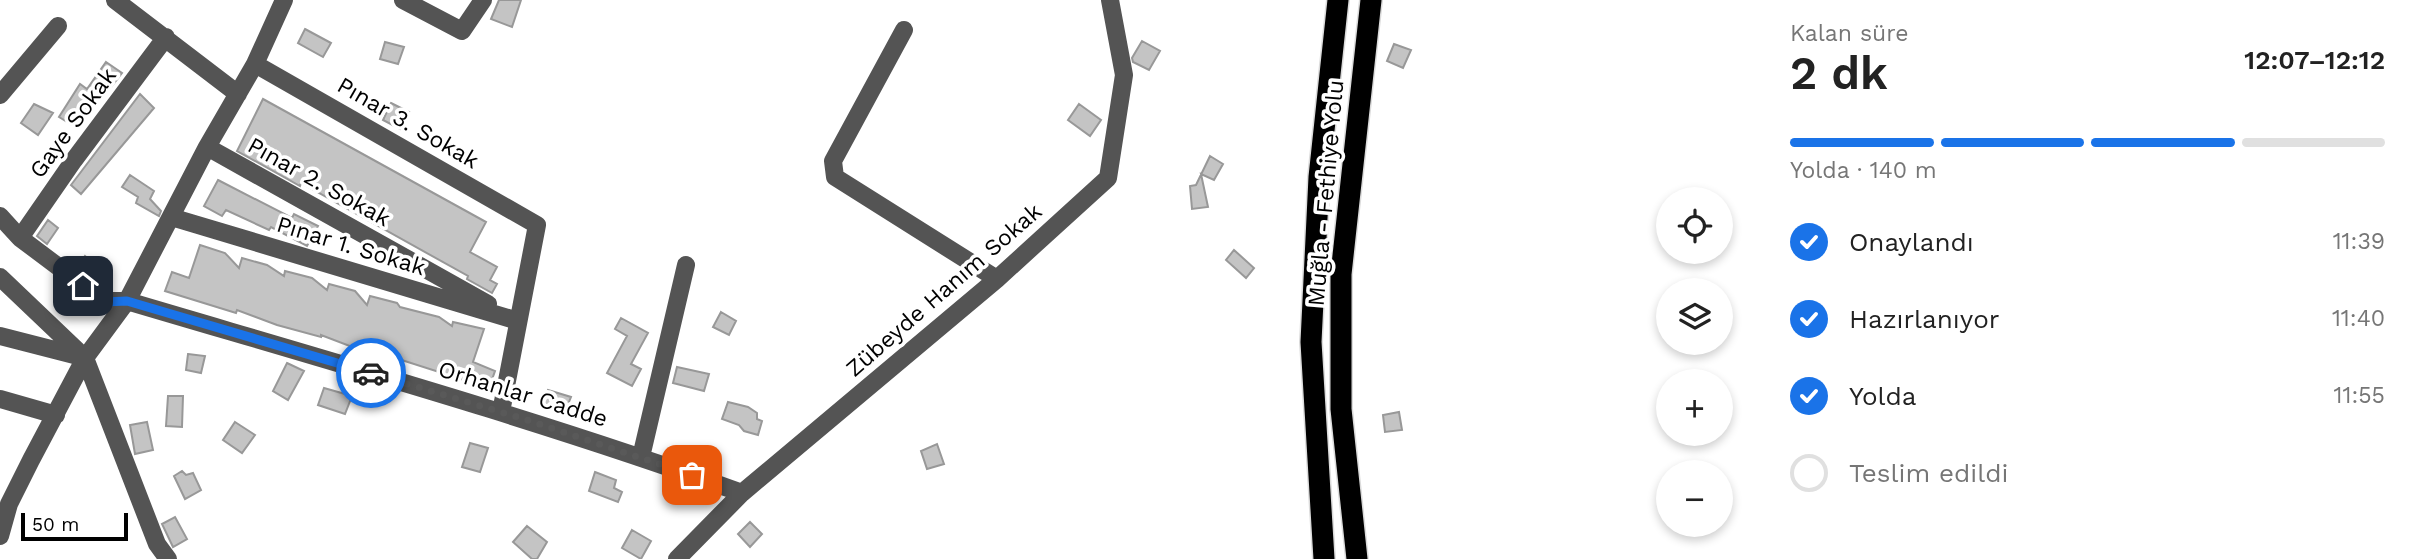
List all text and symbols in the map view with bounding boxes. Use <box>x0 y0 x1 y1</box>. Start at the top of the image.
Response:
text: Kalan süre <box>1790 20 1909 47</box>
text: 12:07–12:12 <box>2244 45 2385 75</box>
text: 2 dk <box>1790 46 1888 100</box>
street label: Gaye Sokak <box>24 63 122 183</box>
street label: Pınar 3. Sokak <box>332 72 484 174</box>
street label: Muğla - Fethiye Yolu <box>1303 79 1349 307</box>
street label: Pınar 2. Sokak <box>243 132 395 232</box>
text: Yolda · 140 m <box>1790 157 1937 184</box>
map controls <box>1656 187 1733 537</box>
button: locate <box>1656 187 1733 264</box>
street label: Zübeyde Hanım Sokak <box>841 198 1047 382</box>
street label: Pınar 1. Sokak <box>273 211 429 281</box>
icon: check <box>1790 223 1828 261</box>
text: Onaylandı <box>1849 227 1974 257</box>
text: 11:39 <box>2333 228 2385 255</box>
pin <box>53 256 113 316</box>
icon: home <box>64 267 102 305</box>
button: layers <box>1656 278 1733 355</box>
icon: check <box>1790 300 1828 338</box>
text: Hazırlanıyor <box>1849 304 1999 334</box>
text: 11:40 <box>2332 305 2385 332</box>
courier <box>336 338 406 408</box>
icon: car <box>352 354 390 392</box>
street label: Orhanlar Cadde <box>435 355 611 433</box>
button: + <box>1656 369 1733 446</box>
icon: check <box>1790 377 1828 415</box>
text: Yolda <box>1849 381 1917 411</box>
text: 11:55 <box>2333 382 2385 409</box>
pin <box>662 445 722 505</box>
icon: bag <box>673 456 711 494</box>
text: Teslim edildi <box>1849 458 2008 488</box>
button: − <box>1656 460 1733 537</box>
scale bar <box>21 510 128 542</box>
text: 50 m <box>32 513 79 536</box>

